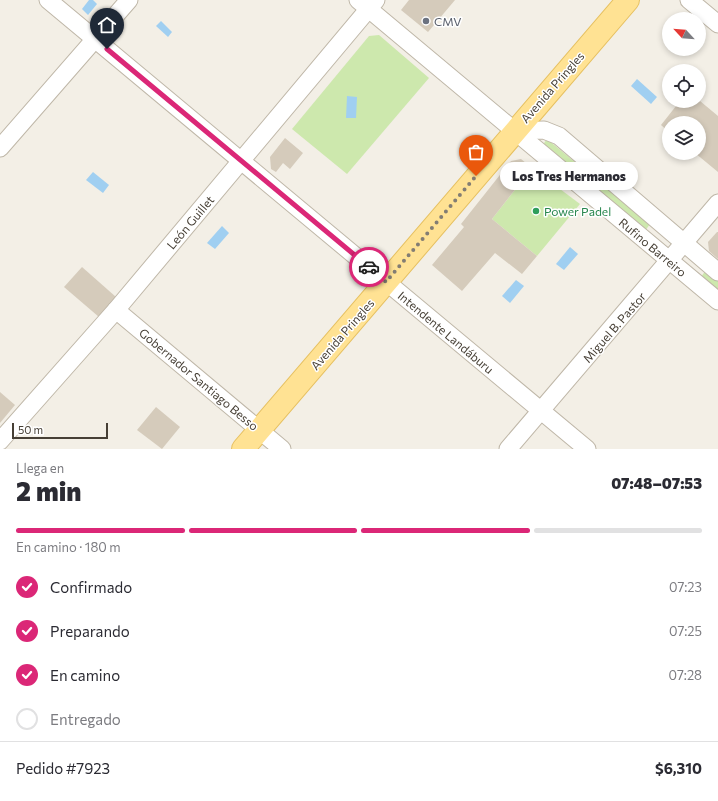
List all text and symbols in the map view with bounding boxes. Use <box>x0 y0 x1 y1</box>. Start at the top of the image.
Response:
pin <box>90 8 124 49</box>
north arrow <box>662 12 706 56</box>
map controls <box>662 12 706 160</box>
icon: home <box>96 14 118 36</box>
place label: CMV <box>434 14 461 28</box>
marker: CMV <box>421 16 431 26</box>
street label: Avenida Pringles <box>517 49 587 125</box>
button: locate <box>662 64 706 108</box>
button: layers <box>662 116 706 160</box>
pin <box>459 135 493 176</box>
icon: bag <box>465 141 487 163</box>
callout: Los Tres Hermanos <box>500 162 638 190</box>
text: Los Tres Hermanos <box>512 168 626 184</box>
street label: León Guillet <box>164 192 216 252</box>
place label: Power Padel <box>544 204 611 218</box>
marker: Power Padel <box>531 206 541 216</box>
street label: Rufino Barreiro <box>617 215 689 279</box>
courier <box>349 247 389 287</box>
icon: car <box>358 256 380 278</box>
street label: Intendente Landáburu <box>395 288 497 376</box>
street label: Miguel B. Pastor <box>580 289 648 365</box>
street label: Avenida Pringles <box>307 296 377 372</box>
street label: Gobernador Santiago Besso <box>137 325 261 433</box>
scale bar <box>12 421 108 440</box>
text: 50 m <box>18 423 43 436</box>
text: Llega en <box>16 460 64 476</box>
text: 07:48–07:53 <box>611 474 702 492</box>
text: 2 min <box>16 475 81 506</box>
text: En camino · 180 m <box>16 539 121 555</box>
icon: check <box>16 576 38 598</box>
text: Confirmado <box>50 578 132 596</box>
text: 07:23 <box>669 579 702 595</box>
icon: check <box>16 620 38 642</box>
text: Preparando <box>50 622 130 640</box>
text: 07:25 <box>669 623 702 639</box>
icon: check <box>16 664 38 686</box>
text: En camino <box>50 666 120 684</box>
text: 07:28 <box>669 667 702 683</box>
text: Entregado <box>50 710 121 728</box>
text: Pedido #7923 <box>16 759 110 777</box>
text: $6,310 <box>655 759 702 777</box>

